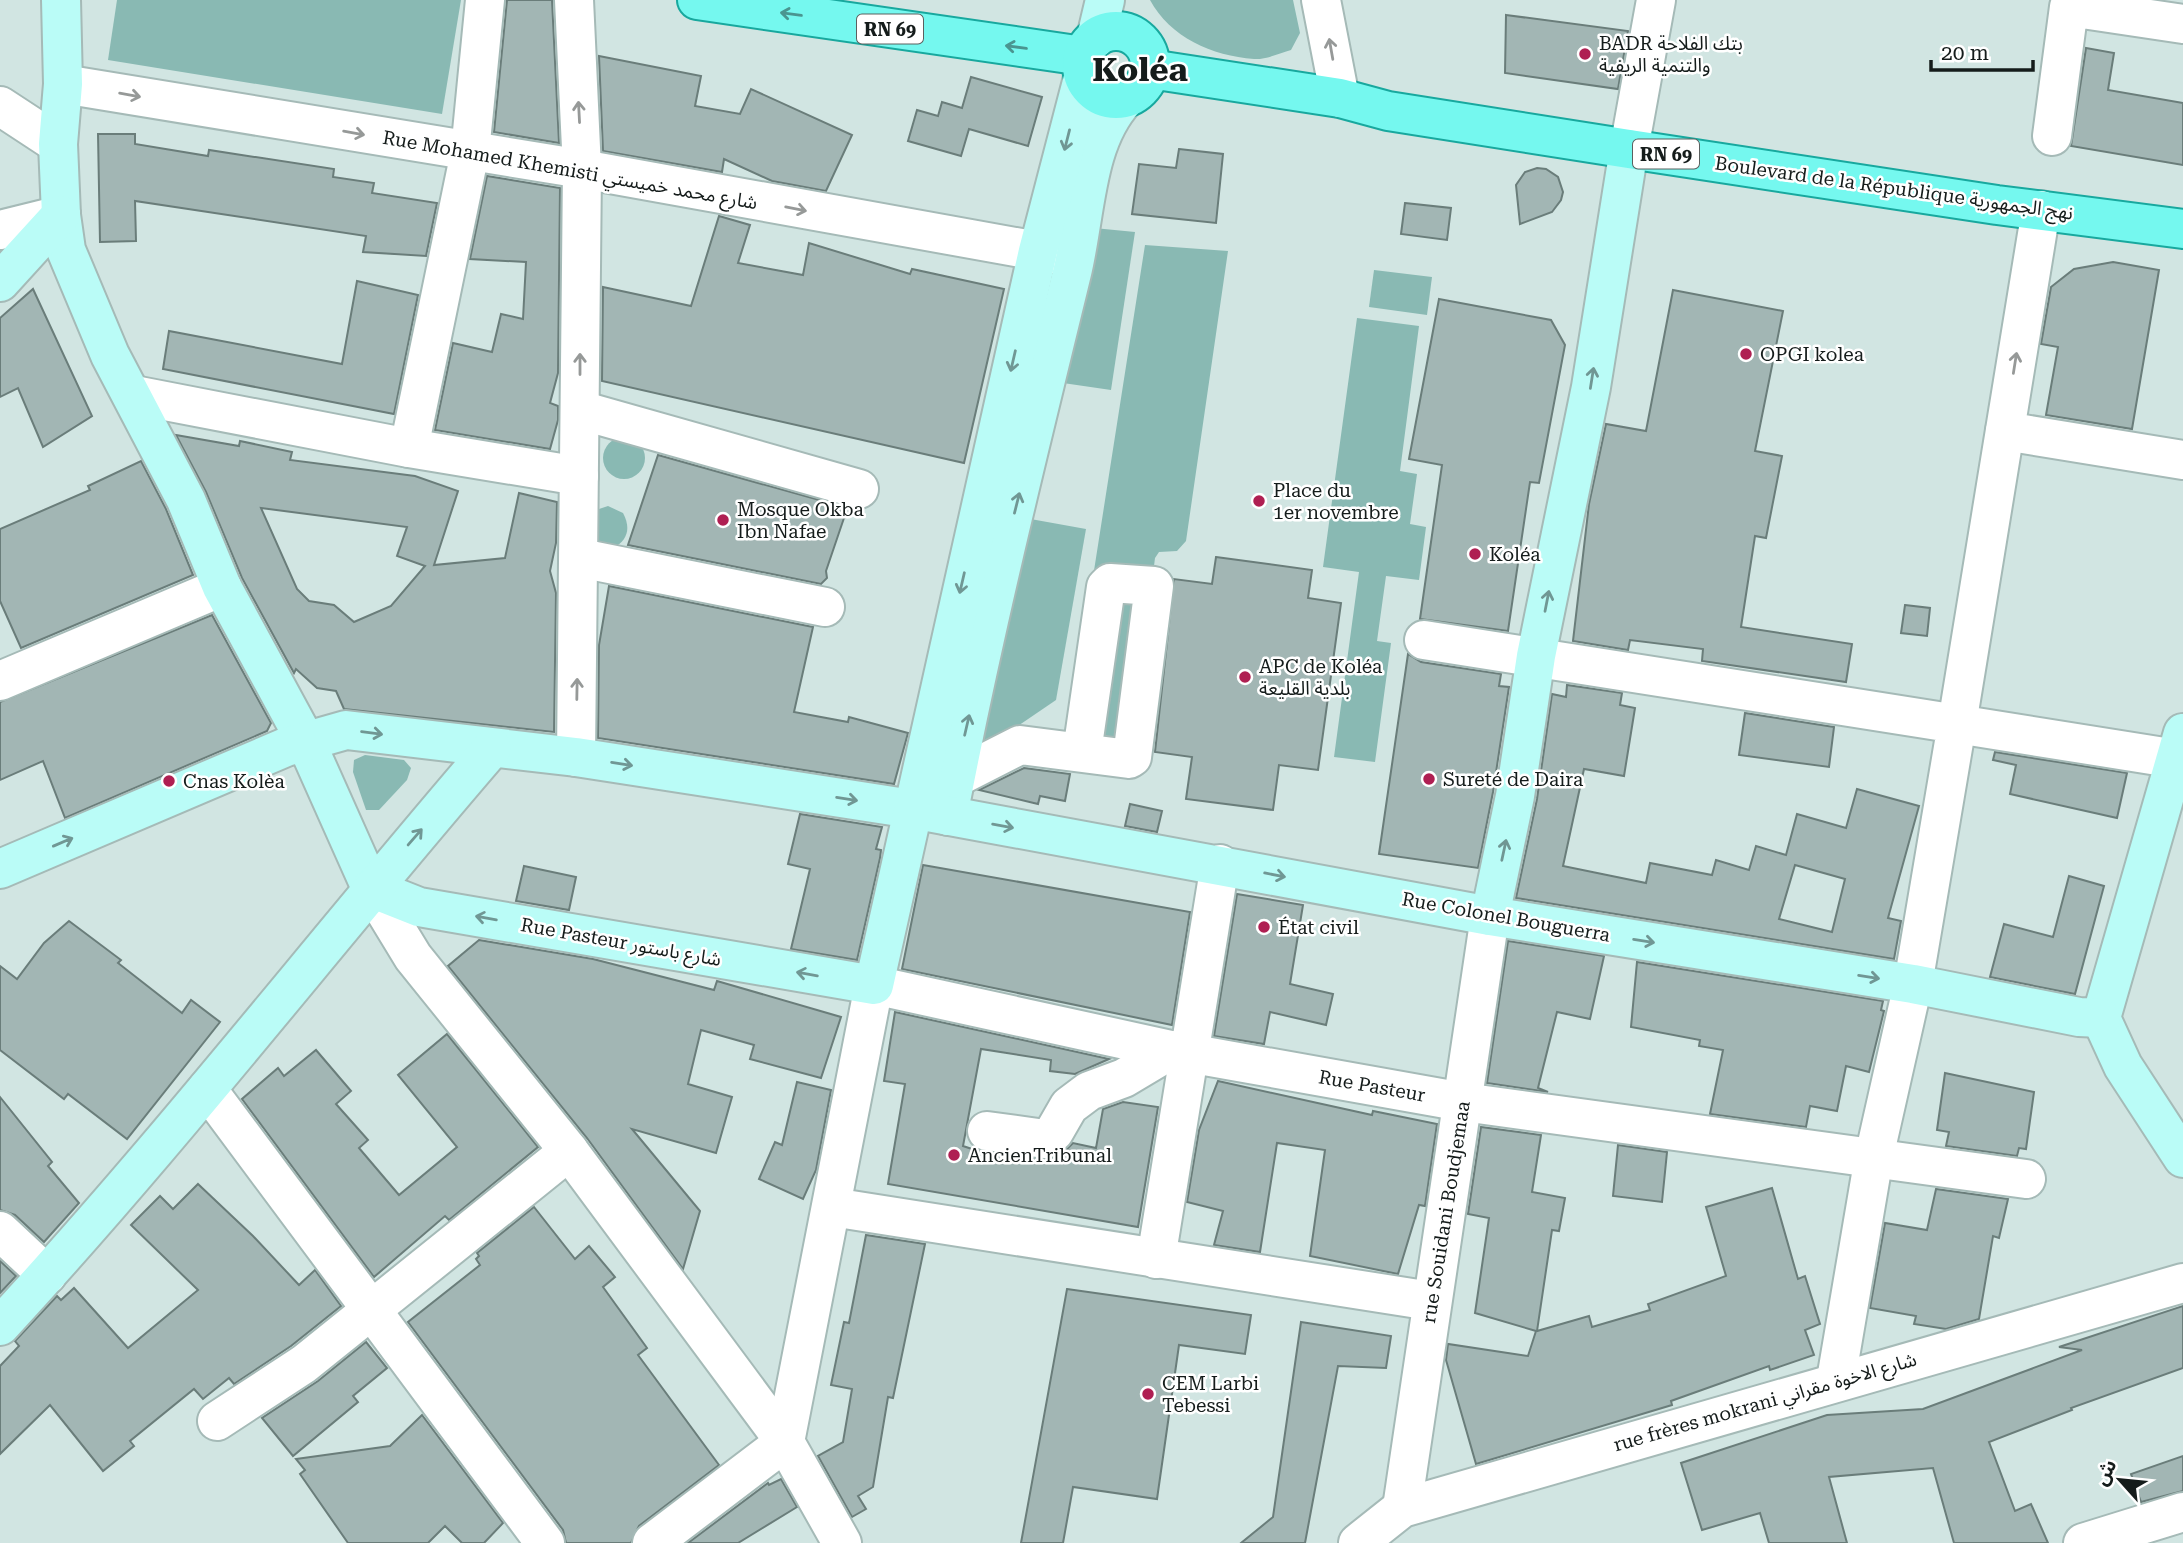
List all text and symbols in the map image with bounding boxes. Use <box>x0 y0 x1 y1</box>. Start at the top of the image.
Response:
one-way arrow <box>780 7 802 20</box>
road number: RN 69 <box>857 15 923 44</box>
scale bar <box>1931 28 2032 72</box>
place label: BADR بتك الفلاحة والتنمية الريفية <box>1599 32 1743 77</box>
one-way arrow <box>1323 38 1337 61</box>
one-way arrow <box>1005 40 1028 53</box>
text: 20 m <box>1941 41 1989 65</box>
marker: BADR بتك الفلاحة والتنمية الريفية <box>1577 46 1593 62</box>
district label: Koléa <box>1092 50 1188 89</box>
one-way arrow <box>118 89 141 102</box>
one-way arrow <box>573 101 586 124</box>
street label: Rue Mohamed Khemisti شارع محمد خميستي <box>380 126 759 218</box>
one-way arrow <box>342 127 365 140</box>
one-way arrow <box>1060 128 1073 151</box>
road number: RN 69 <box>1633 140 1699 168</box>
street label: Boulevard de la République نهج الجمهورية <box>1713 151 2075 228</box>
one-way arrow <box>784 203 807 216</box>
place label: OPGI kolea <box>1760 343 1865 366</box>
marker: OPGI kolea <box>1738 346 1754 362</box>
one-way arrow <box>1006 349 1019 372</box>
one-way arrow <box>573 353 587 376</box>
one-way arrow <box>2009 353 2022 375</box>
one-way arrow <box>1586 367 1599 390</box>
place label: Place du 1er novembre <box>1273 479 1399 524</box>
one-way arrow <box>1011 492 1024 515</box>
marker: Place du 1er novembre <box>1251 493 1267 509</box>
place label: Mosque Okba Ibn Nafae <box>737 498 864 543</box>
marker: Mosque Okba Ibn Nafae <box>715 512 731 528</box>
place label: Koléa <box>1489 543 1541 566</box>
marker: Koléa <box>1467 546 1483 562</box>
one-way arrow <box>955 571 969 594</box>
one-way arrow <box>1541 590 1555 613</box>
place label: APC de Koléa بلدية القليعة <box>1259 655 1383 700</box>
marker: APC de Koléa بلدية القليعة <box>1237 669 1253 685</box>
one-way arrow <box>570 678 584 701</box>
one-way arrow <box>961 714 974 737</box>
one-way arrow <box>360 726 383 739</box>
one-way arrow <box>610 758 633 771</box>
place label: Sureté de Daira <box>1443 768 1584 791</box>
place label: Cnas Kolèa <box>183 770 285 793</box>
marker: Sureté de Daira <box>1421 771 1437 787</box>
marker: Cnas Kolèa <box>161 773 177 789</box>
one-way arrow <box>835 793 858 806</box>
one-way arrow <box>991 820 1014 833</box>
one-way arrow <box>407 828 423 846</box>
one-way arrow <box>52 835 73 848</box>
one-way arrow <box>1498 839 1512 862</box>
one-way arrow <box>1263 868 1286 882</box>
street label: Rue Colonel Bouguerra <box>1400 887 1613 947</box>
one-way arrow <box>475 911 498 924</box>
street label: Rue Pasteur شارع باستور <box>519 913 723 973</box>
place label: État civil <box>1278 916 1359 939</box>
marker: État civil <box>1256 919 1272 935</box>
one-way arrow <box>1632 935 1655 948</box>
one-way arrow <box>796 967 819 980</box>
one-way arrow <box>1857 971 1879 984</box>
street label: Rue Pasteur <box>1317 1065 1427 1107</box>
street label: rue Souidani Boudjemaa <box>1417 1099 1475 1325</box>
place label: AncienTribunal <box>968 1144 1112 1167</box>
marker: AncienTribunal <box>946 1147 962 1163</box>
street label: rue frères mokrani شارع الاخوة مقراني <box>1611 1348 1920 1460</box>
place label: CEM Larbi Tebessi <box>1162 1372 1259 1417</box>
marker: CEM Larbi Tebessi <box>1140 1386 1156 1402</box>
north arrow <box>2085 1445 2155 1515</box>
text: ش <box>2089 1456 2121 1489</box>

